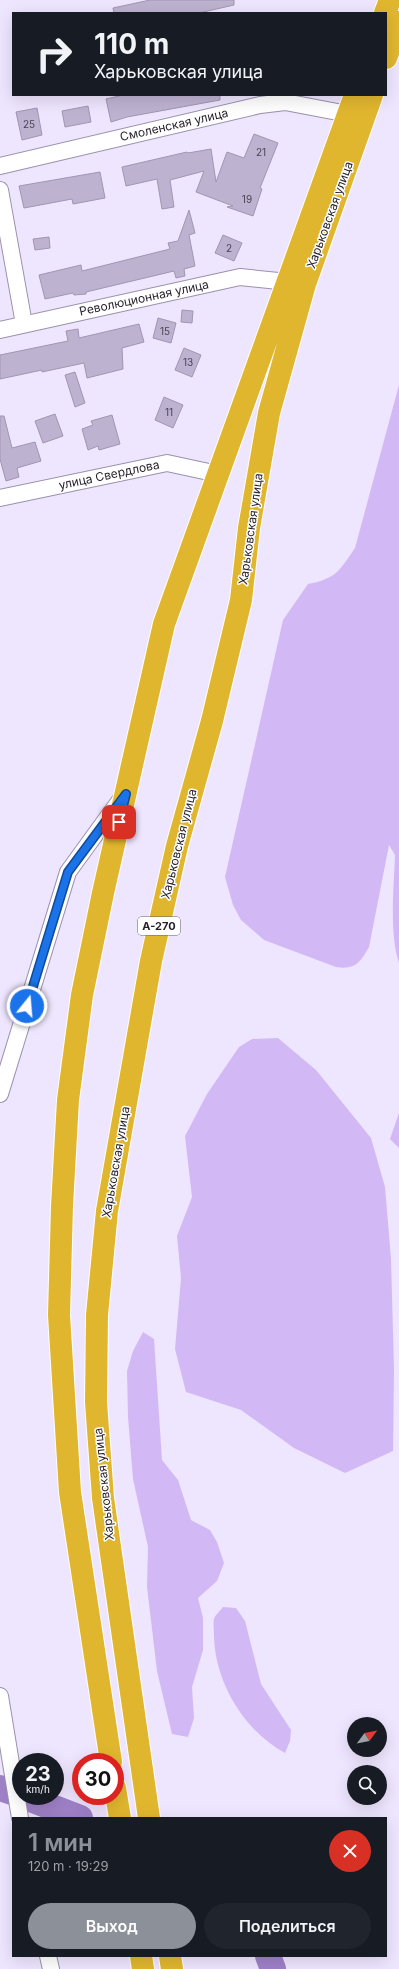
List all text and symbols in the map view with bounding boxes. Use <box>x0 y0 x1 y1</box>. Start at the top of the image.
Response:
text: 110 m <box>94 27 169 61</box>
icon: right <box>28 28 80 80</box>
text: Харьковская улица <box>94 61 263 82</box>
street label: Смоленская улица <box>118 105 229 144</box>
house number: 25 <box>23 118 35 130</box>
house number: 21 <box>256 146 266 158</box>
street label: Харьковская улица <box>303 159 356 270</box>
house number: 19 <box>242 193 252 205</box>
house number: 2 <box>226 242 232 254</box>
street label: Революционная улица <box>78 276 210 319</box>
house number: 15 <box>160 325 170 337</box>
house number: 13 <box>183 356 193 368</box>
house number: 11 <box>165 406 173 418</box>
street label: улица Свердлова <box>57 457 161 493</box>
street label: Харьковская улица <box>235 472 266 586</box>
street label: Харьковская улица <box>158 787 199 900</box>
pin <box>102 805 136 839</box>
icon: arrive <box>108 811 130 833</box>
road number: А-270 <box>138 917 180 935</box>
position arrow <box>6.0 985 48.0 1027</box>
street label: Харьковская улица <box>98 1105 133 1219</box>
street label: Харьковская улица <box>90 1427 117 1541</box>
north arrow <box>347 1717 387 1757</box>
map controls <box>347 1717 387 1805</box>
speed limit sign: 30 <box>72 1753 124 1805</box>
text: 23 <box>25 1762 51 1786</box>
button: search <box>347 1765 387 1805</box>
text: km/h <box>26 1783 50 1795</box>
text: 1 мин <box>28 1828 93 1857</box>
button: close <box>329 1830 371 1872</box>
text: 120 m · 19:29 <box>28 1858 109 1874</box>
button: Выход <box>28 1903 196 1949</box>
button: Поделиться <box>204 1903 371 1949</box>

